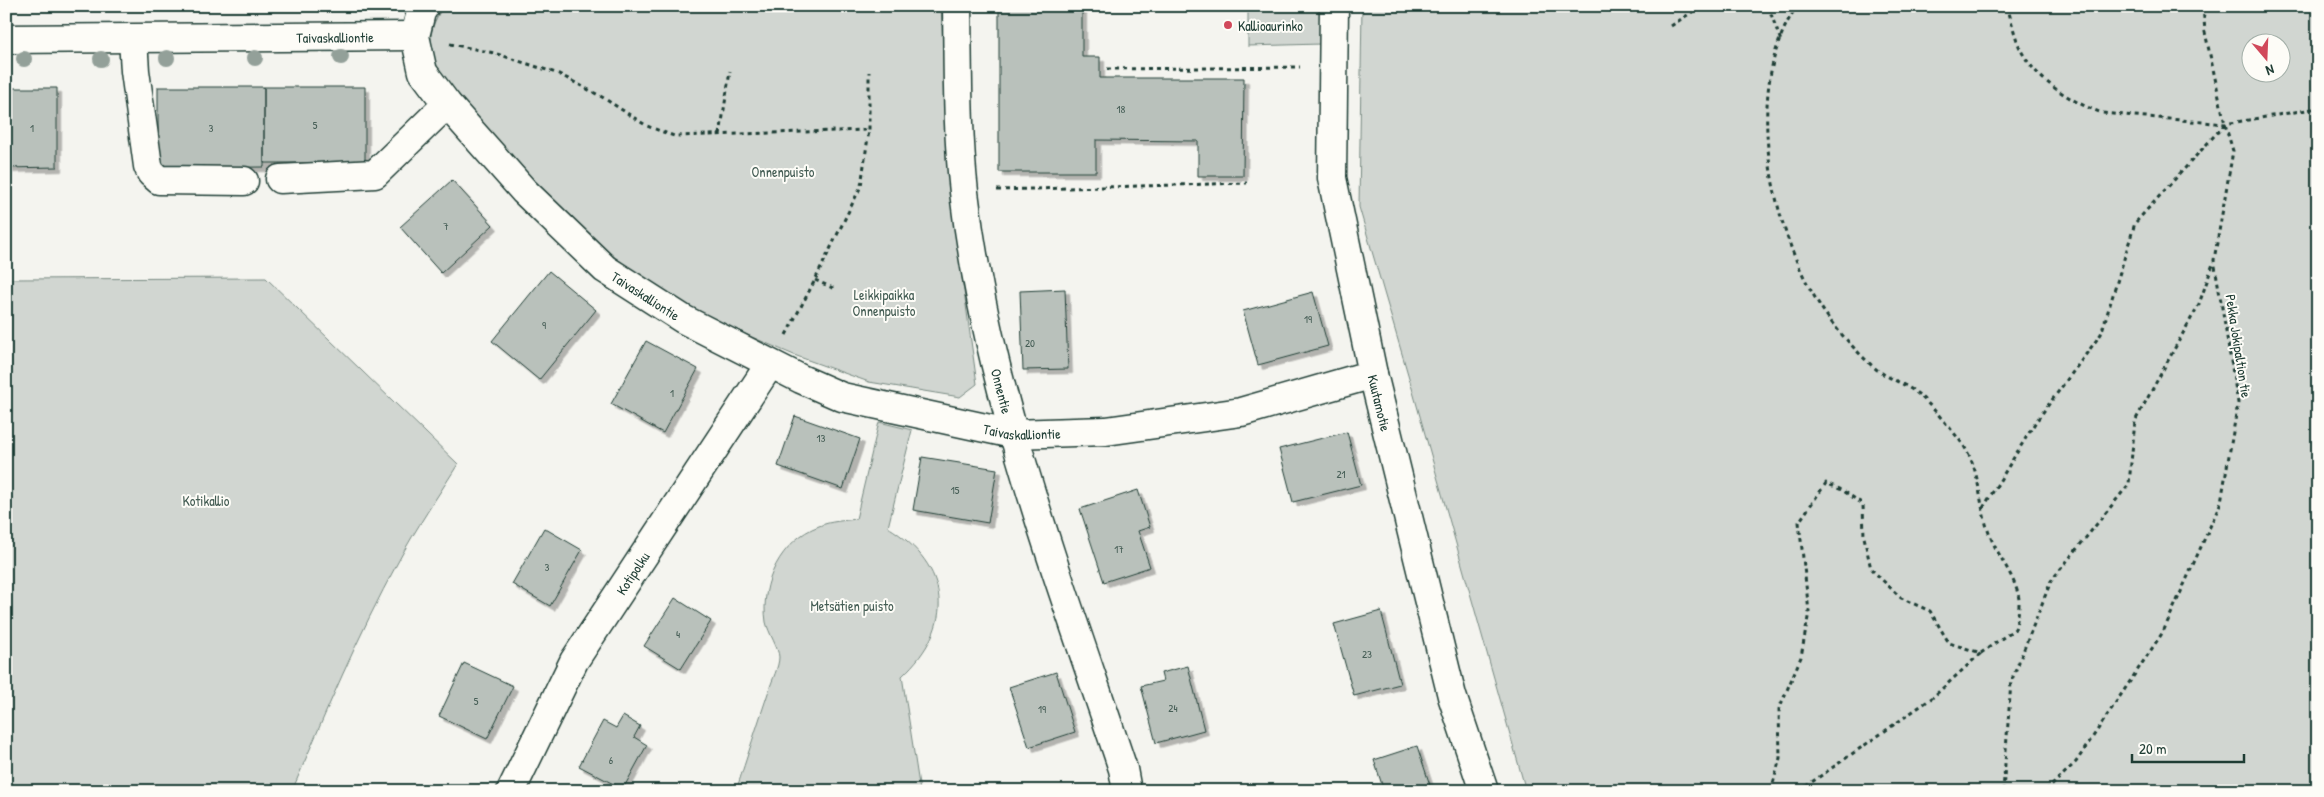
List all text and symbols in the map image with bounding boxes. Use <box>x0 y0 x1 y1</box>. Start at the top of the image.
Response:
place label: Kallioaurinko <box>1238 16 1303 35</box>
marker: Kallioaurinko <box>1222 19 1234 31</box>
street label: Taivaskalliontie <box>296 27 374 46</box>
north arrow <box>2242 32 2292 82</box>
text: N <box>2263 61 2277 81</box>
house number: 18 <box>1117 102 1126 116</box>
house number: 5 <box>313 118 318 132</box>
house number: 1 <box>30 121 34 135</box>
house number: 3 <box>209 121 214 135</box>
park label: Onnenpuisto <box>752 162 815 182</box>
house number: 7 <box>443 219 449 233</box>
street label: Taivaskalliontie <box>608 266 684 324</box>
park label: Leikkipaikka Onnenpuisto <box>853 285 916 321</box>
street label: Pekka Jokipaltion tie <box>2220 293 2257 400</box>
house number: 19 <box>1304 312 1312 326</box>
house number: 9 <box>542 318 546 332</box>
house number: 20 <box>1025 336 1035 350</box>
street label: Onnentie <box>987 366 1017 416</box>
street label: Kuutamotie <box>1364 373 1396 434</box>
house number: 1 <box>670 386 674 400</box>
street label: Taivaskalliontie <box>982 418 1061 444</box>
house number: 13 <box>817 431 826 445</box>
house number: 21 <box>1336 467 1346 481</box>
house number: 15 <box>951 483 960 497</box>
park label: Kotikallio <box>182 491 230 510</box>
house number: 17 <box>1114 542 1124 556</box>
street label: Kotipolku <box>611 547 653 598</box>
house number: 3 <box>545 560 550 574</box>
park label: Metsätien puisto <box>810 596 894 616</box>
house number: 4 <box>676 627 680 641</box>
house number: 23 <box>1362 647 1372 661</box>
house number: 5 <box>474 694 479 708</box>
house number: 24 <box>1168 701 1178 715</box>
house number: 19 <box>1038 702 1046 716</box>
scale bar <box>2132 732 2244 764</box>
text: 20 m <box>2139 738 2166 759</box>
house number: 6 <box>609 753 614 767</box>

